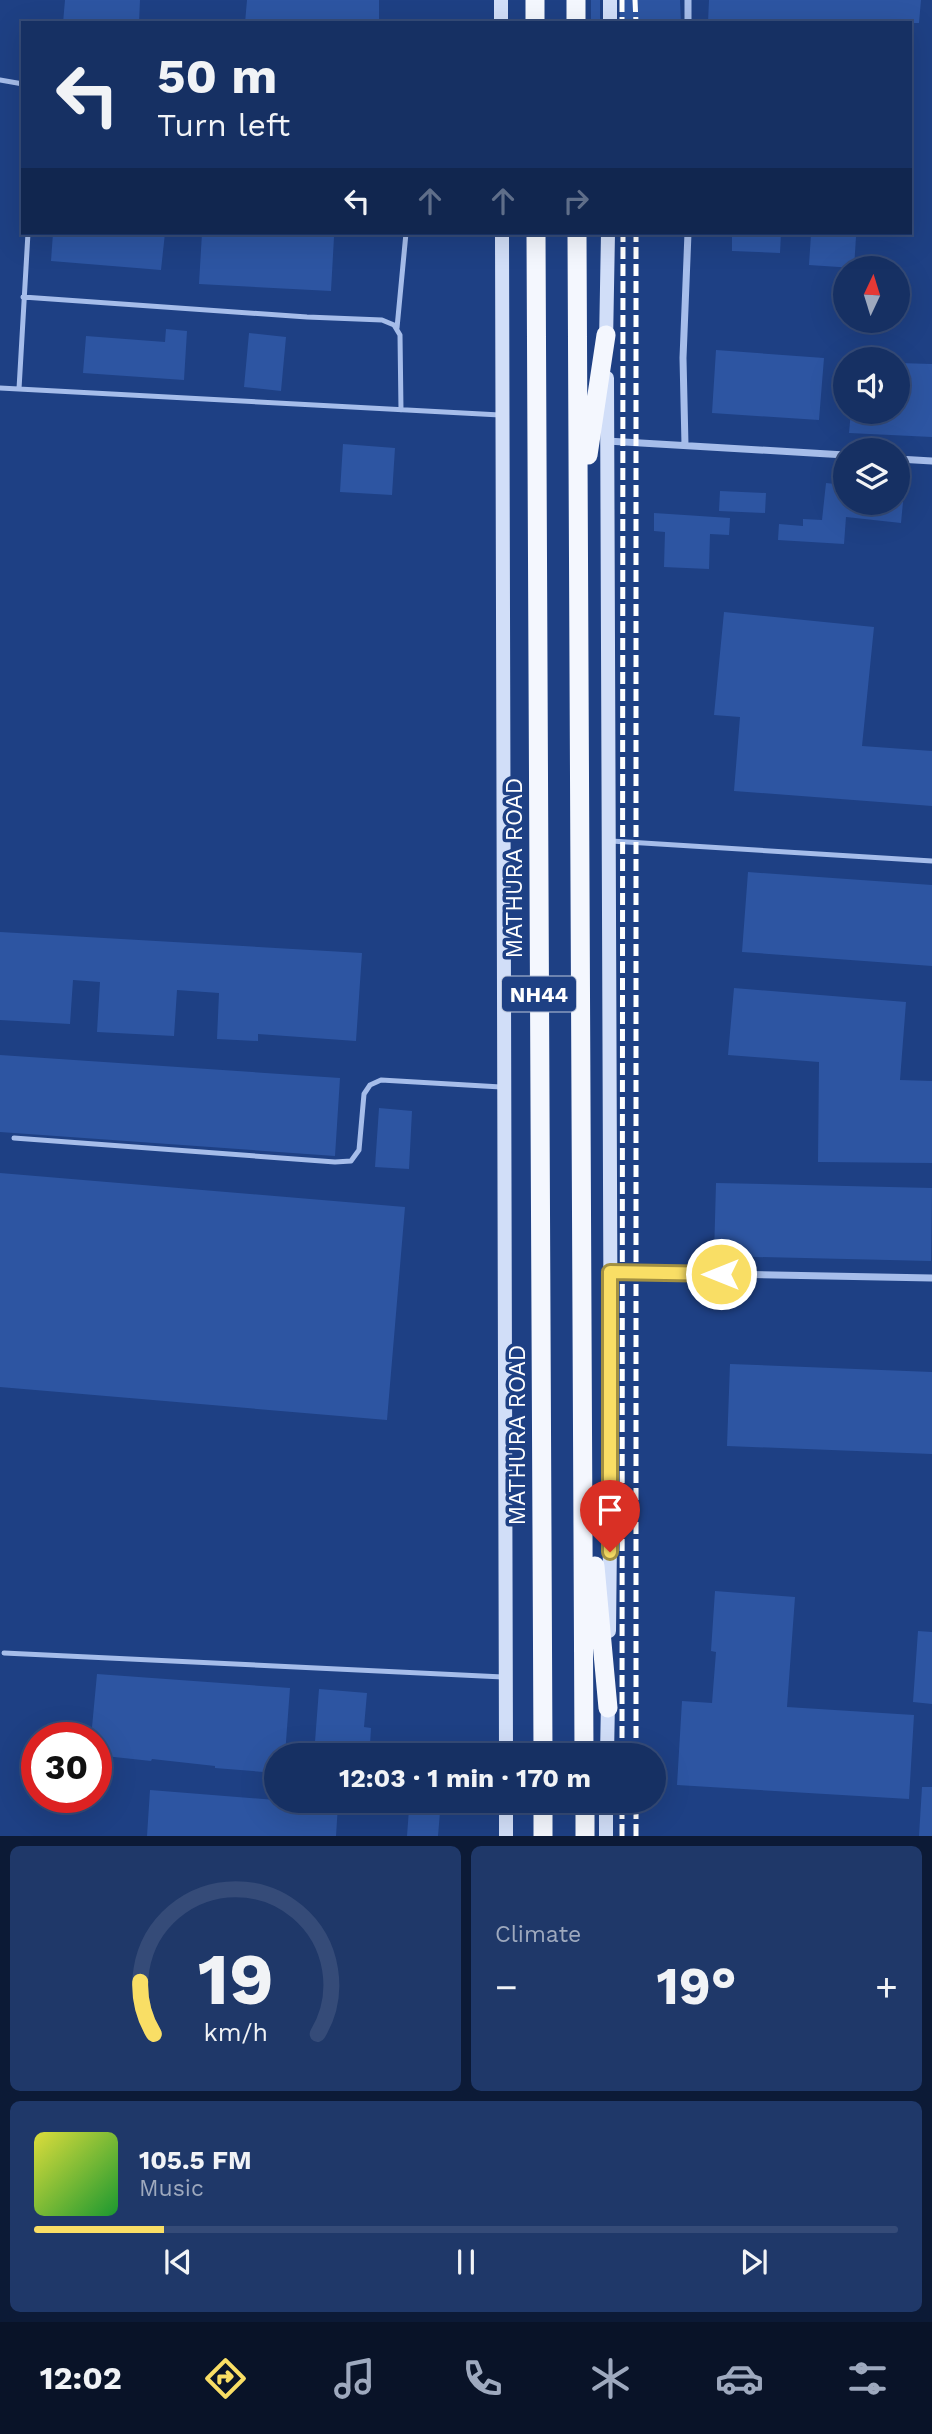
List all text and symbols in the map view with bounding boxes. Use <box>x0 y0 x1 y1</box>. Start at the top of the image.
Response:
text: 50 m <box>157 47 277 105</box>
icon: left <box>42 49 133 140</box>
text: Turn left <box>157 106 290 144</box>
icon: left <box>338 182 376 220</box>
icon: ahead <box>411 182 449 220</box>
icon: ahead <box>484 182 522 220</box>
icon: right <box>557 182 595 220</box>
north arrow <box>833 256 910 332</box>
map controls <box>833 256 910 515</box>
button: sound <box>833 347 910 424</box>
button: layers <box>833 438 910 515</box>
street label: MATHURA ROAD <box>501 778 528 958</box>
road number: NH44 <box>502 976 576 1012</box>
position arrow <box>684 1237 758 1311</box>
street label: MATHURA ROAD <box>504 1345 531 1525</box>
pin <box>580 1480 640 1552</box>
icon: arrive <box>591 1491 629 1529</box>
speed limit sign: 30 <box>21 1722 112 1813</box>
text: 12:03 · 1 min · 170 m <box>339 1763 591 1793</box>
text: Climate <box>495 1921 581 1948</box>
text: 19 <box>197 1937 274 2023</box>
text: 19° <box>656 1956 737 2017</box>
text: − <box>495 1965 518 2009</box>
text: + <box>875 1965 898 2009</box>
text: km/h <box>203 2018 268 2047</box>
text: 105.5 FM <box>139 2145 252 2175</box>
text: Music <box>139 2175 204 2202</box>
icon: previous <box>159 2243 197 2281</box>
icon: pause <box>447 2243 485 2281</box>
icon: next <box>735 2243 773 2281</box>
icon: directions <box>201 2354 250 2403</box>
icon: music <box>330 2354 379 2403</box>
icon: phone <box>458 2354 507 2403</box>
icon: climate <box>586 2354 635 2403</box>
icon: car <box>715 2354 764 2403</box>
icon: filters <box>843 2354 892 2403</box>
text: 12:02 <box>40 2359 122 2397</box>

